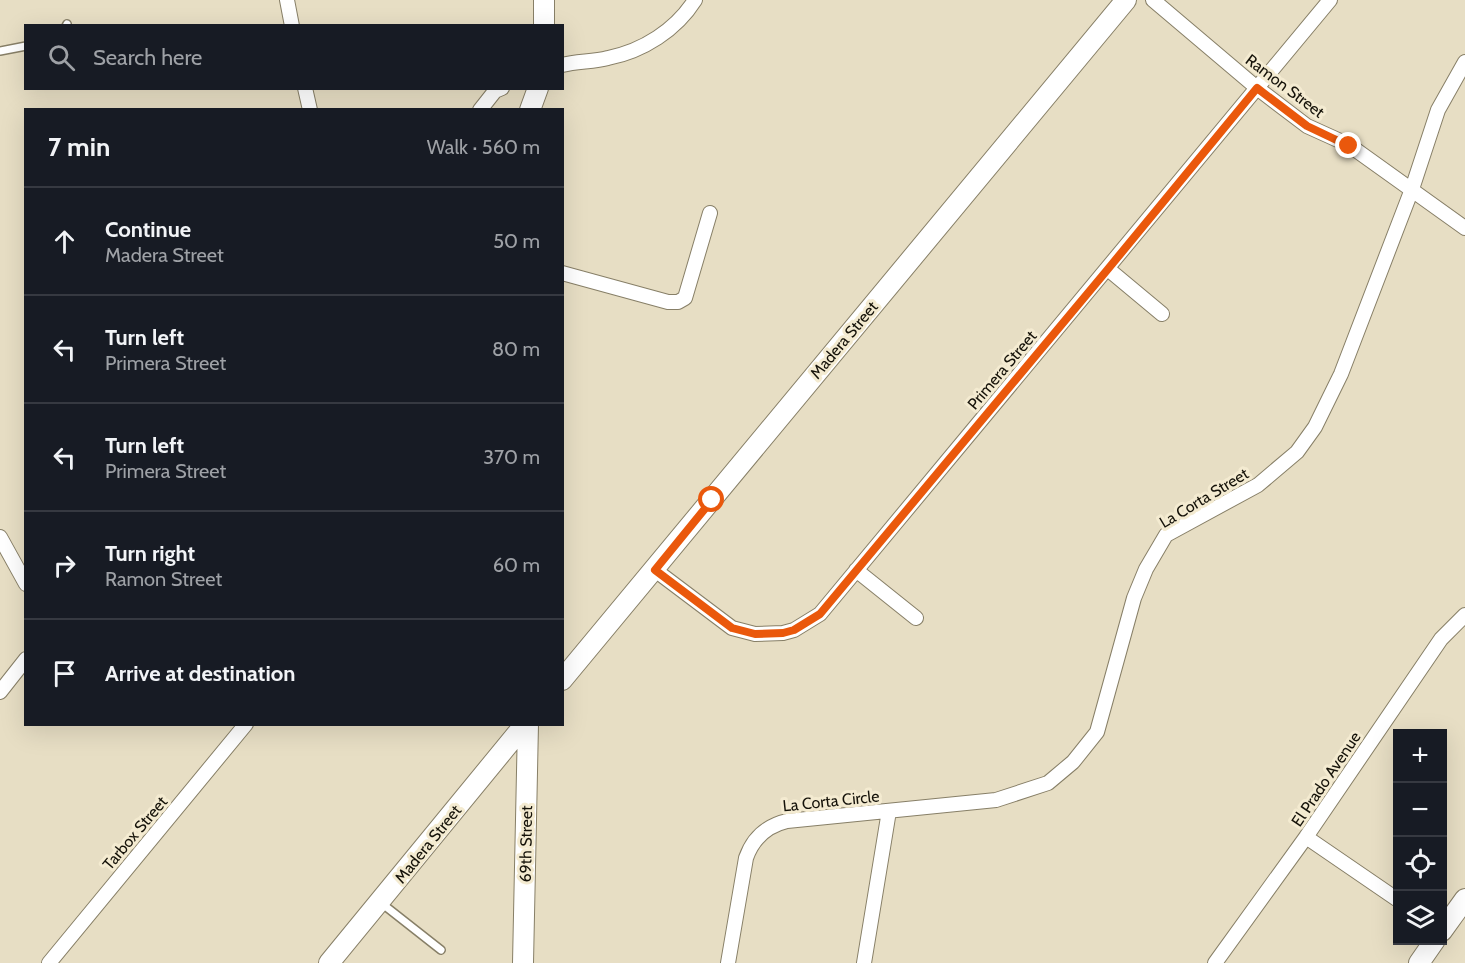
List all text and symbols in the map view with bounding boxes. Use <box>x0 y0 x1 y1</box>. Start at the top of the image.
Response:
search box <box>24 24 564 90</box>
icon: search <box>45 41 78 74</box>
text: Search here <box>93 44 202 71</box>
street label: Ramon Street <box>1242 50 1329 122</box>
text: 7 min <box>48 131 110 163</box>
route end <box>1335 132 1361 158</box>
text: Walk · 560 m <box>427 135 540 159</box>
text: Continue <box>105 216 191 243</box>
icon: ahead <box>48 225 81 258</box>
text: 50 m <box>493 229 540 253</box>
text: Madera Street <box>105 243 224 267</box>
street label: Madera Street <box>806 297 882 382</box>
text: Turn left <box>105 324 184 351</box>
street label: Primera Street <box>964 326 1041 413</box>
icon: left <box>48 333 81 366</box>
text: 80 m <box>492 337 540 361</box>
text: Primera Street <box>105 351 226 375</box>
text: Turn left <box>105 432 184 459</box>
icon: left <box>48 441 81 474</box>
text: 370 m <box>483 445 540 469</box>
text: Primera Street <box>105 459 226 483</box>
street label: La Corta Street <box>1156 464 1253 532</box>
route start <box>698 486 724 512</box>
text: Turn right <box>105 540 195 567</box>
icon: right <box>48 549 81 582</box>
text: 60 m <box>493 553 540 577</box>
text: Ramon Street <box>105 567 222 591</box>
icon: arrive <box>48 657 81 690</box>
text: Arrive at destination <box>105 660 295 687</box>
street label: El Prado Avenue <box>1287 728 1365 830</box>
map controls <box>1393 729 1447 945</box>
button: + <box>1393 729 1447 783</box>
button: − <box>1393 783 1447 837</box>
street label: La Corta Circle <box>782 786 880 816</box>
street label: Tarbox Street <box>99 792 172 874</box>
street label: Madera Street <box>391 801 466 887</box>
street label: 69th Street <box>516 805 536 883</box>
button: locate <box>1393 837 1447 891</box>
button: layers <box>1393 891 1447 945</box>

